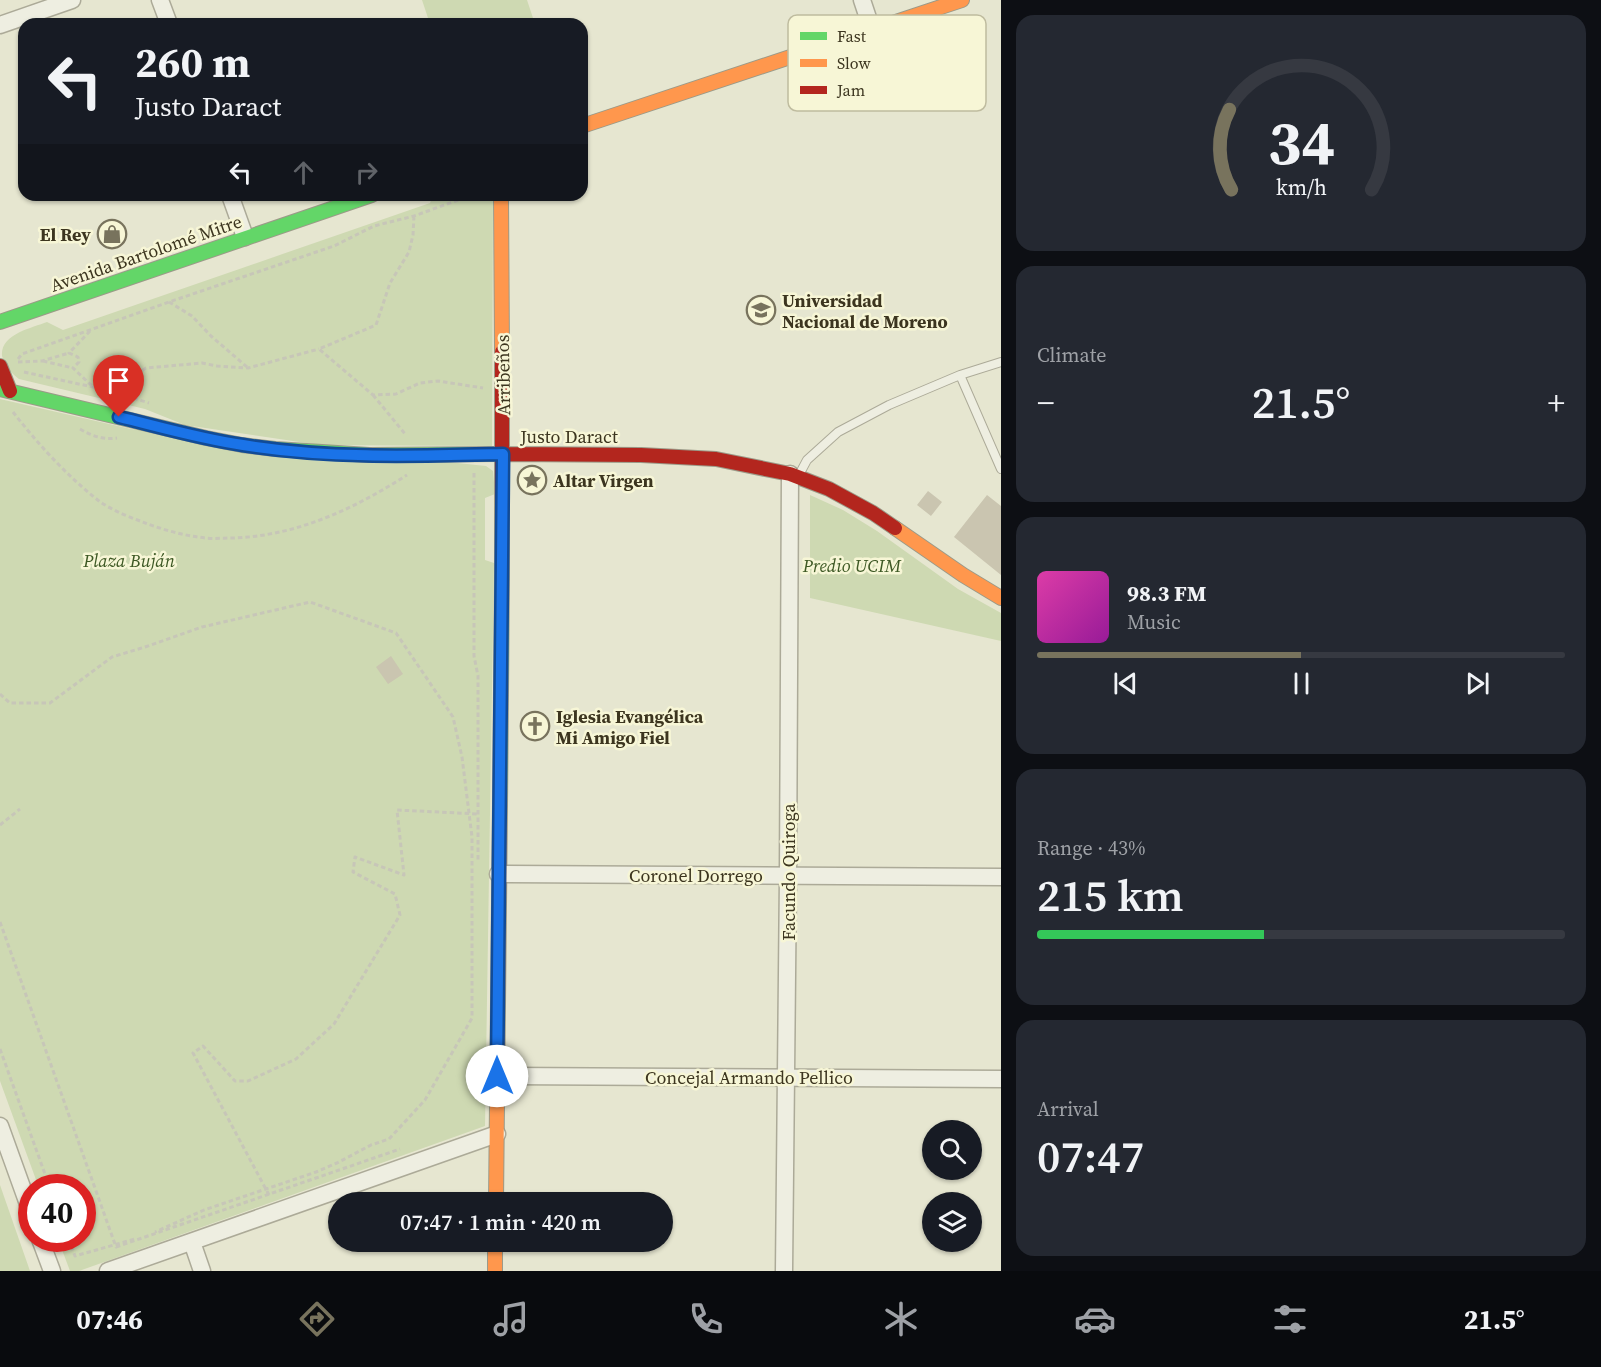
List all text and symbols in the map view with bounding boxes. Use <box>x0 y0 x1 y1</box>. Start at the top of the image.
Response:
legend <box>788 15 986 111</box>
text: Fast <box>837 25 867 47</box>
text: 260 m <box>135 33 250 91</box>
icon: left <box>36 42 114 120</box>
text: Slow <box>837 52 872 74</box>
text: Jam <box>836 79 865 101</box>
text: Justo Daract <box>135 88 281 125</box>
text: 34 <box>1267 99 1335 185</box>
icon: left <box>224 156 257 189</box>
icon: ahead <box>287 156 320 189</box>
icon: right <box>350 156 383 189</box>
text: km/h <box>1275 173 1327 202</box>
street label: Avenida Bartolomé Mitre <box>47 208 245 298</box>
shop icon: El Rey <box>96 218 128 250</box>
place label: El Rey <box>40 222 91 247</box>
place label: Universidad Nacional de Moreno <box>782 288 948 334</box>
school or university icon: Universidad Nacional de Moreno <box>745 294 777 326</box>
street label: Arribeños <box>490 334 516 416</box>
text: Climate <box>1037 341 1106 369</box>
pin <box>93 355 144 417</box>
icon: arrive <box>102 364 135 397</box>
text: 21.5° <box>1252 371 1350 433</box>
text: − <box>1037 380 1055 425</box>
text: + <box>1548 380 1565 425</box>
street label: Justo Daract <box>519 424 618 449</box>
place icon: Altar Virgen <box>516 464 548 496</box>
place label: Altar Virgen <box>553 468 654 493</box>
park label: Plaza Buján <box>82 548 175 573</box>
park label: Predio UCIM <box>802 553 902 578</box>
text: 98.3 FM <box>1127 578 1206 608</box>
text: Music <box>1127 608 1181 636</box>
icon: previous <box>1109 667 1142 700</box>
icon: pause <box>1285 667 1318 700</box>
icon: next <box>1461 667 1494 700</box>
place label: Iglesia Evangélica Mi Amigo Fiel <box>556 704 704 750</box>
church icon: Iglesia Evangélica Mi Amigo Fiel <box>519 710 551 742</box>
street label: Facundo Quiroga <box>776 802 801 941</box>
text: Range · 43% <box>1037 834 1146 862</box>
street label: Coronel Dorrego <box>629 863 763 888</box>
text: 215 km <box>1037 864 1184 926</box>
position arrow <box>465 1044 529 1108</box>
street label: Concejal Armando Pellico <box>645 1065 853 1090</box>
text: Arrival <box>1037 1095 1099 1123</box>
map controls <box>922 1120 982 1252</box>
button: search <box>922 1120 982 1180</box>
text: 07:47 <box>1037 1125 1144 1187</box>
speed limit sign: 40 <box>18 1174 96 1252</box>
button: layers <box>922 1192 982 1252</box>
text: 07:47 · 1 min · 420 m <box>400 1207 601 1237</box>
icon: directions <box>296 1298 338 1340</box>
icon: music <box>490 1298 532 1340</box>
icon: phone <box>685 1298 727 1340</box>
icon: climate <box>880 1298 922 1340</box>
icon: car <box>1074 1298 1116 1340</box>
icon: filters <box>1269 1298 1311 1340</box>
text: 07:46 <box>76 1301 143 1338</box>
text: 21.5° <box>1464 1301 1525 1338</box>

